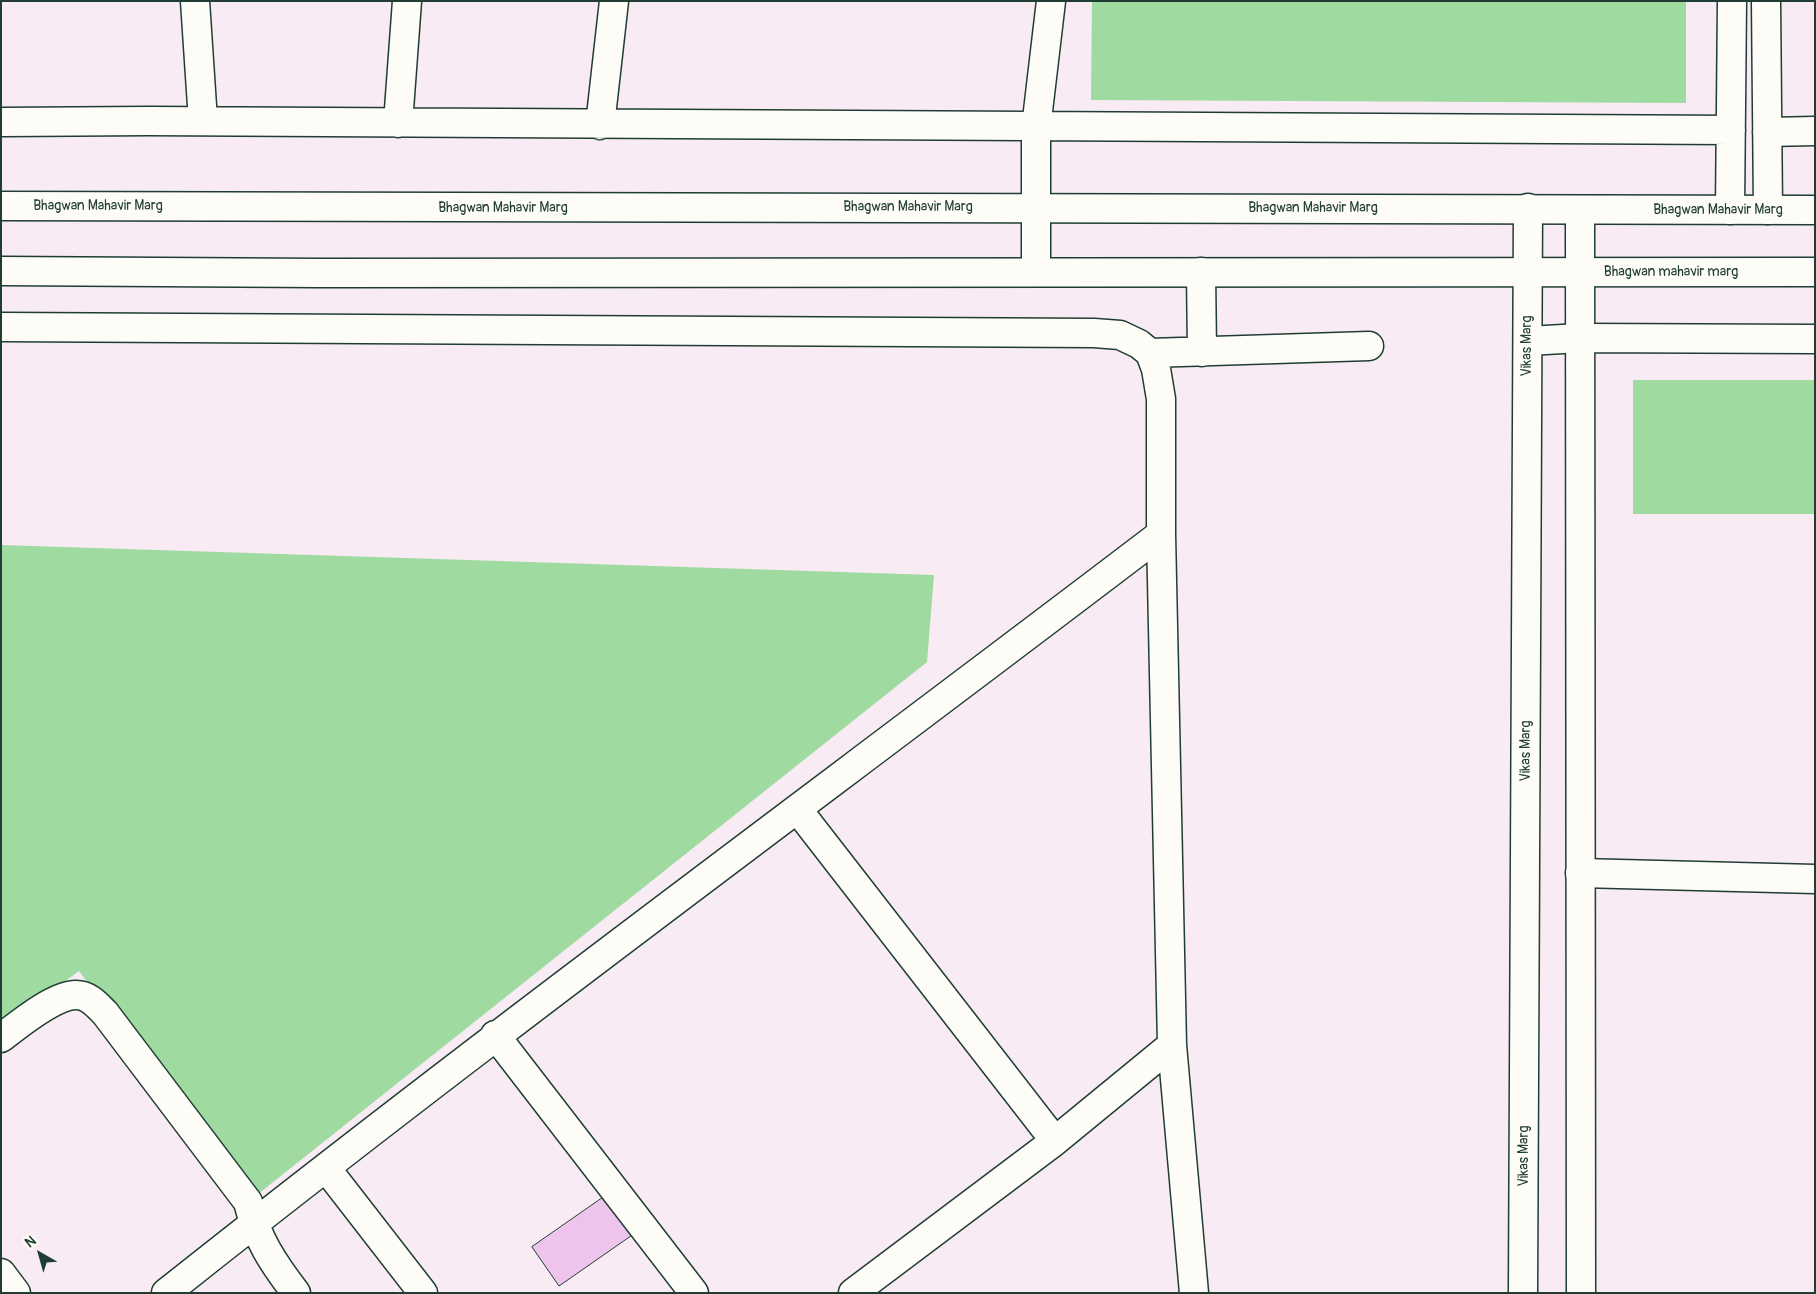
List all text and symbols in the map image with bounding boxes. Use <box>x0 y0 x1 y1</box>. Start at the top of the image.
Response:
street label: Bhagwan Mahavir Marg <box>33 198 163 214</box>
street label: Bhagwan Mahavir Marg <box>843 199 973 215</box>
street label: Bhagwan Mahavir Marg <box>438 200 568 216</box>
street label: Bhagwan Mahavir Marg <box>1248 200 1378 216</box>
street label: Bhagwan Mahavir Marg <box>1653 202 1783 218</box>
street label: Bhagwan mahavir marg <box>1604 264 1738 280</box>
street label: Vikas Marg <box>1519 315 1535 377</box>
street label: Vikas Marg <box>1518 720 1534 782</box>
street label: Vikas Marg <box>1516 1125 1532 1187</box>
north arrow <box>15 1229 65 1279</box>
text: N <box>21 1232 39 1251</box>

